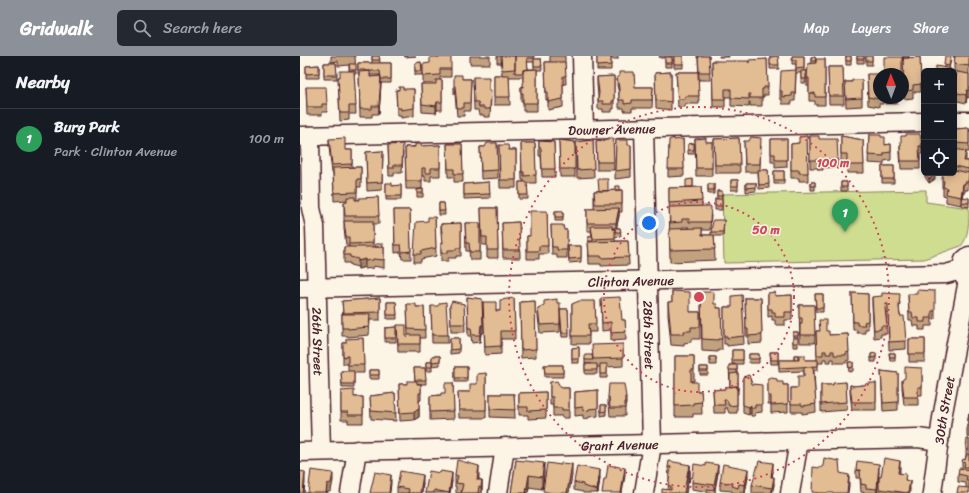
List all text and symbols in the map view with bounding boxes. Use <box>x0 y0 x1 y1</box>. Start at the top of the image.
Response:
search box <box>117 10 397 46</box>
text: Gridwalk <box>20 12 93 45</box>
text: Search here <box>163 15 242 41</box>
text: Map <box>804 16 829 41</box>
text: Layers <box>851 16 891 41</box>
text: Share <box>913 16 949 41</box>
icon: search <box>131 17 153 39</box>
text: Nearby <box>16 67 70 97</box>
north arrow <box>873 68 909 104</box>
map controls <box>921 68 957 176</box>
button: + <box>921 68 957 104</box>
button: − <box>921 104 957 140</box>
text: Burg Park <box>54 114 120 140</box>
street label: Downer Avenue <box>568 117 656 142</box>
text: 1 <box>26 127 32 150</box>
text: 100 m <box>249 127 284 150</box>
text: Park · Clinton Avenue <box>54 140 177 163</box>
button: locate <box>921 140 957 176</box>
text: 100 m <box>817 152 850 174</box>
pin: 1 <box>832 199 858 232</box>
your location <box>639 213 659 233</box>
text: 50 m <box>752 219 780 241</box>
street label: Clinton Avenue <box>588 269 675 294</box>
centre of rings <box>692 290 706 304</box>
street label: 28th Street <box>636 300 661 370</box>
street label: 26th Street <box>305 307 330 376</box>
street label: 30th Street <box>928 374 962 446</box>
street label: Grant Avenue <box>581 433 659 458</box>

